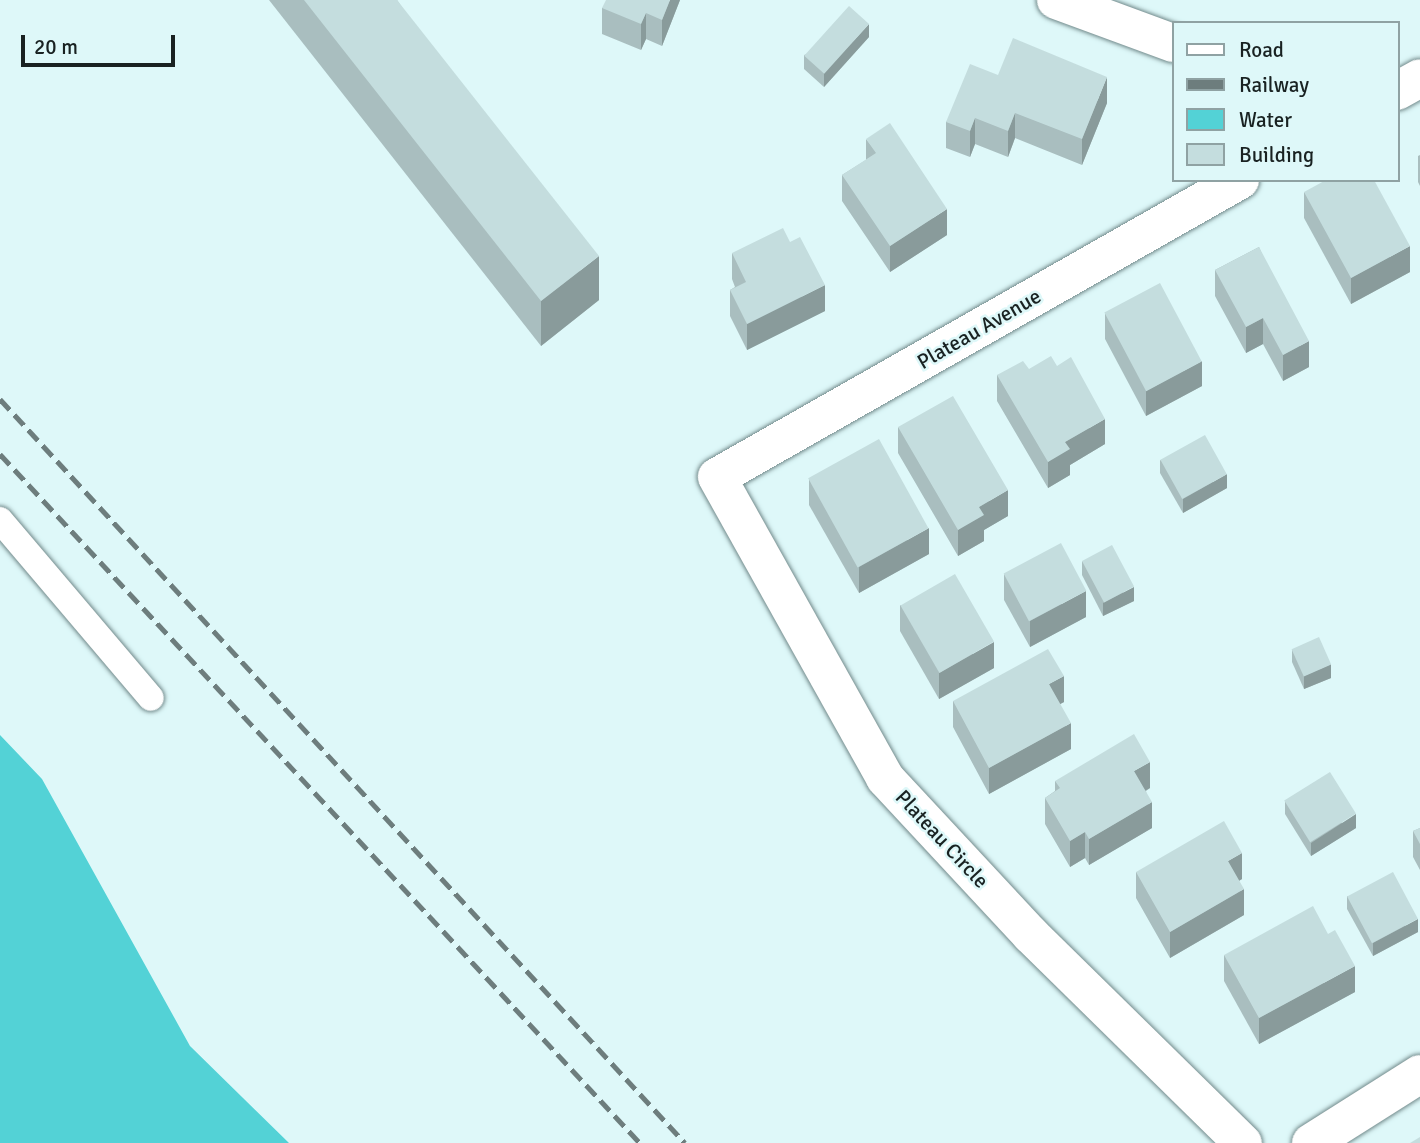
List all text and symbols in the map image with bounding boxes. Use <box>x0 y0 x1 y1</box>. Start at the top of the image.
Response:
scale bar <box>24 21 178 65</box>
legend <box>1172 21 1399 182</box>
text: 20 m <box>34 34 78 60</box>
text: Road <box>1239 37 1284 63</box>
text: Railway <box>1239 72 1309 98</box>
text: Water <box>1239 107 1292 133</box>
text: Building <box>1239 142 1314 168</box>
street label: Plateau Avenue <box>913 283 1045 375</box>
street label: Plateau Circle <box>890 785 994 893</box>

